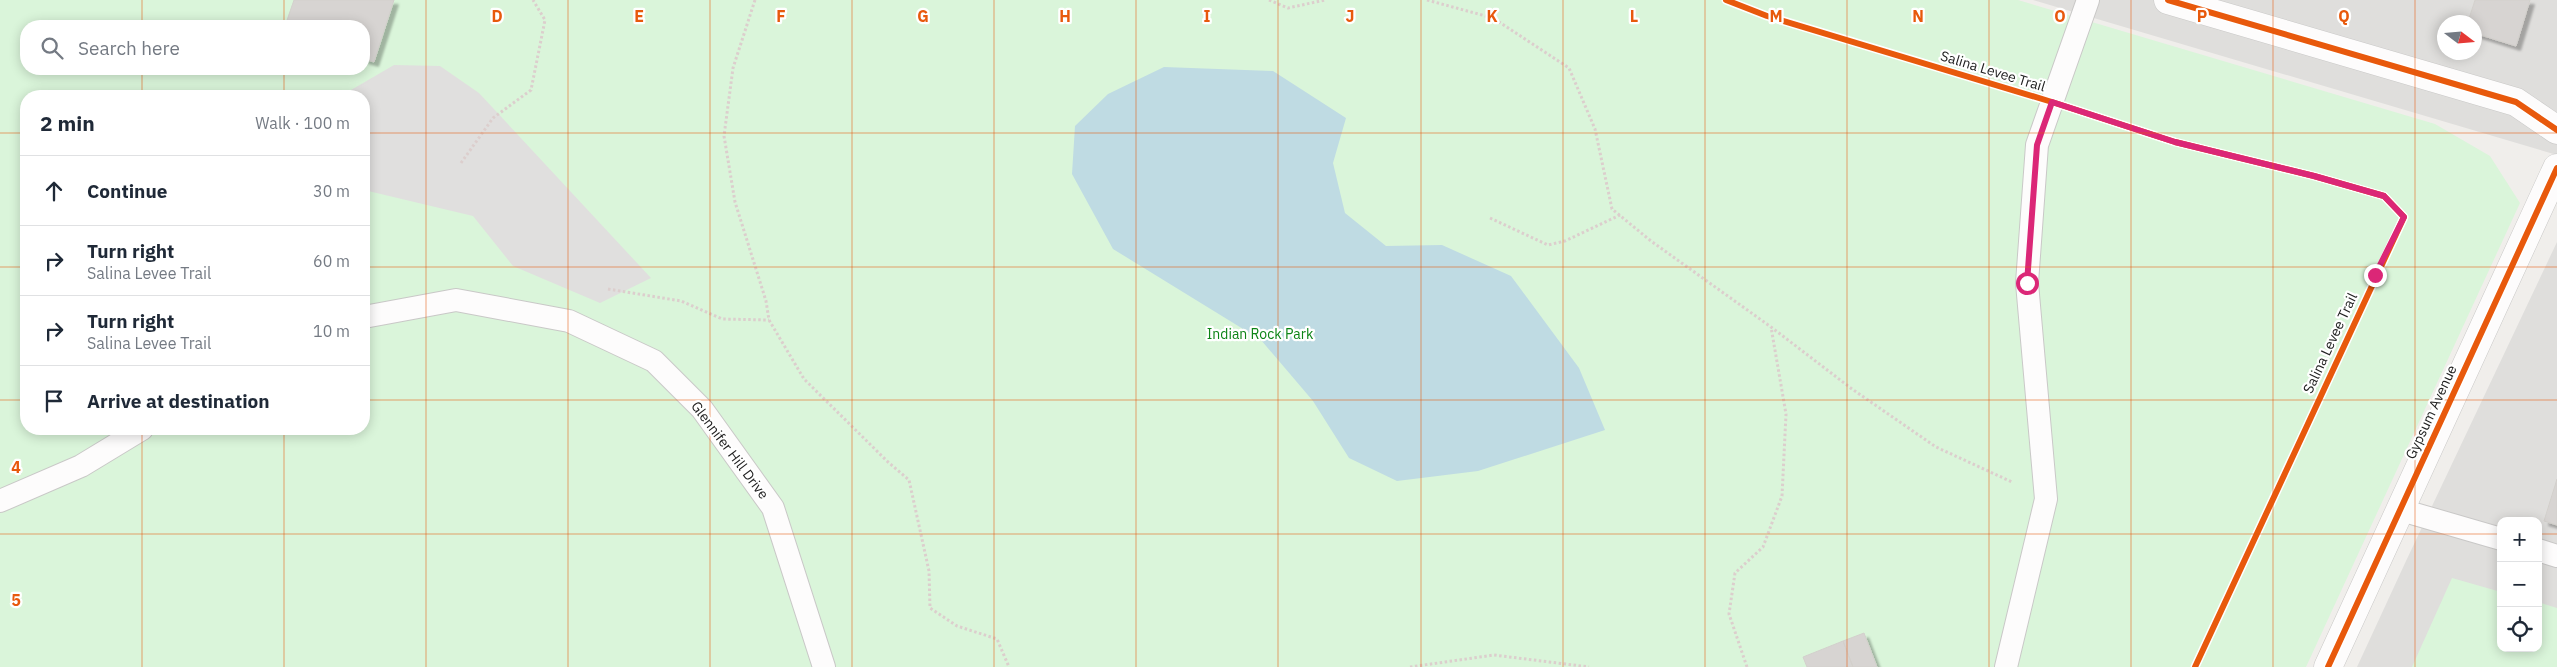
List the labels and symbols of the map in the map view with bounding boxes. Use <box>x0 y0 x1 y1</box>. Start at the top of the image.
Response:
text: D <box>491 6 503 26</box>
text: E <box>634 6 644 26</box>
text: F <box>776 6 786 26</box>
text: G <box>917 6 929 26</box>
text: H <box>1059 6 1071 26</box>
text: I <box>1204 6 1211 26</box>
text: J <box>1346 6 1354 26</box>
text: K <box>1486 6 1498 26</box>
text: L <box>1630 6 1638 26</box>
text: M <box>1769 6 1783 26</box>
text: N <box>1912 6 1924 26</box>
text: O <box>2054 6 2066 26</box>
text: P <box>2197 6 2207 26</box>
text: Q <box>2338 6 2350 26</box>
north arrow <box>2437 15 2482 60</box>
street label: Salina Levee Trail <box>1938 46 2048 96</box>
route end <box>2364 264 2387 287</box>
route start <box>2016 272 2039 295</box>
street label: Salina Levee Trail <box>2299 290 2361 396</box>
park label: Indian Rock Park <box>1207 325 1314 343</box>
street label: Gypsum Avenue <box>2401 362 2461 462</box>
street label: Glennifer Hill Drive <box>687 397 773 503</box>
text: 4 <box>11 457 21 477</box>
text: 5 <box>11 590 21 610</box>

